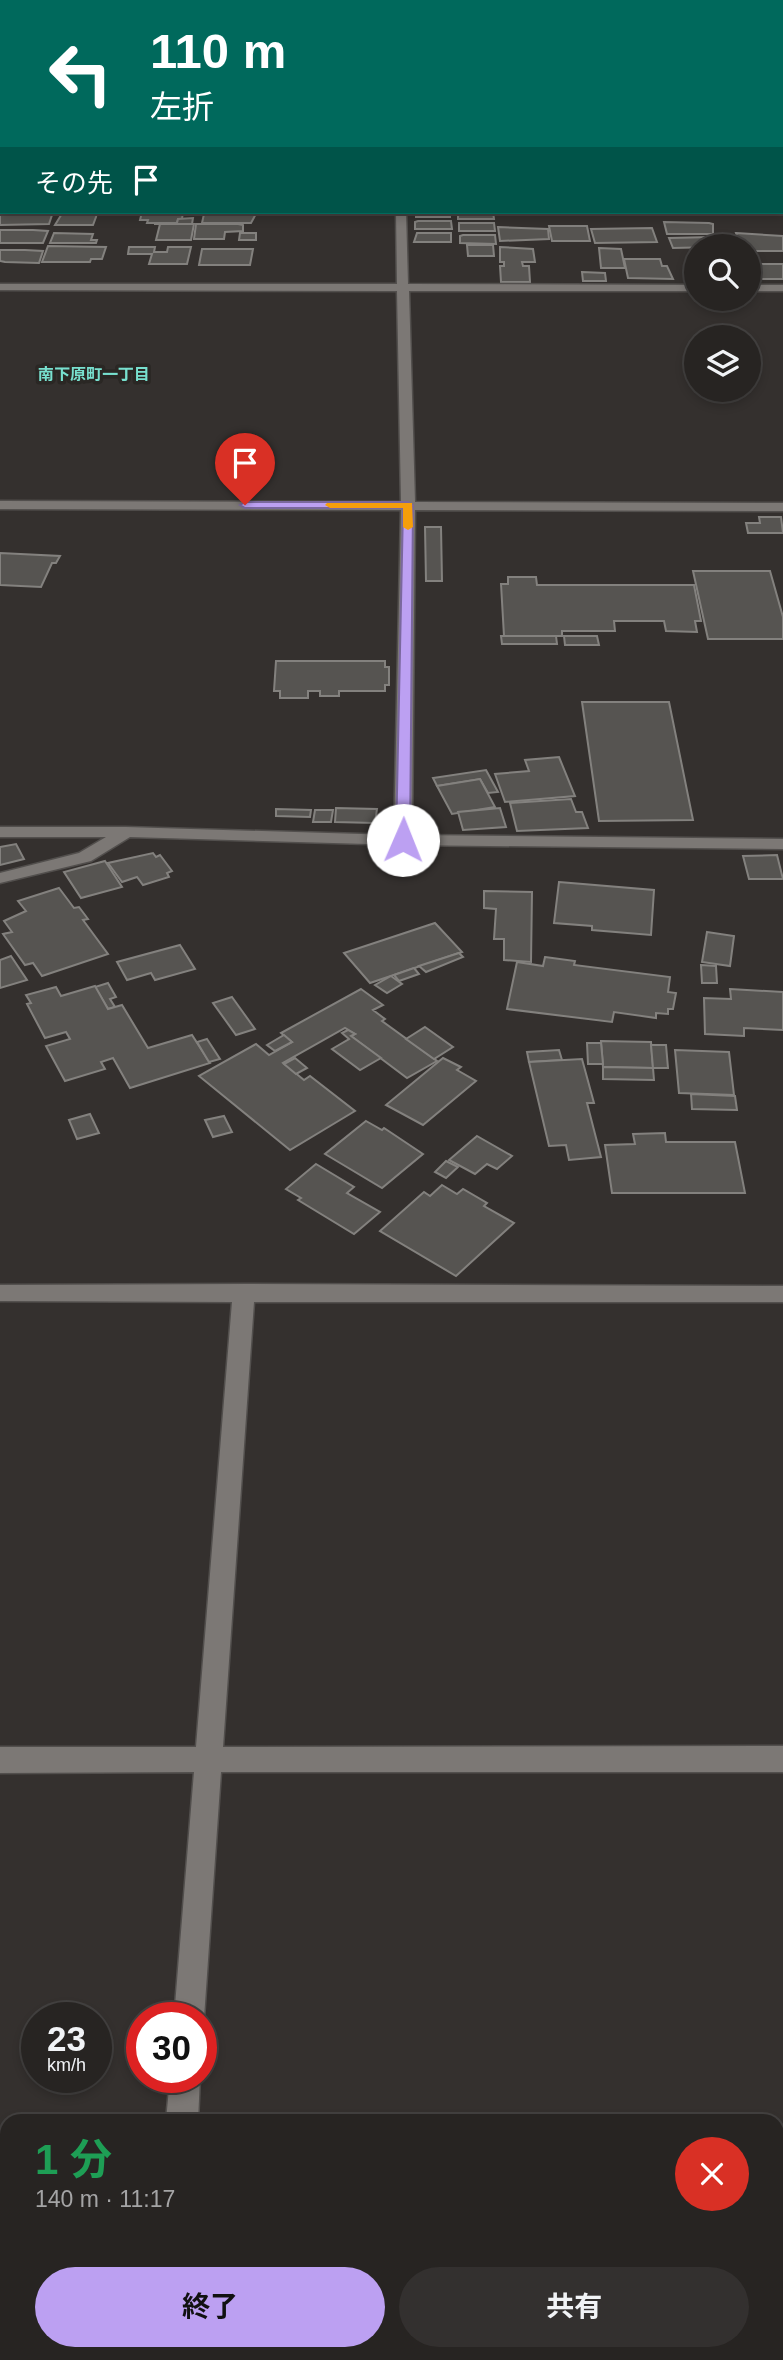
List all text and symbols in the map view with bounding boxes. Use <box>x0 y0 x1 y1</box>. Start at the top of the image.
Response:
text: 110 m <box>150 24 286 78</box>
icon: left <box>35 28 126 119</box>
text: 左折 <box>150 89 214 125</box>
icon: arrive <box>127 161 165 199</box>
text: その先 <box>35 168 113 198</box>
map controls <box>684 234 761 402</box>
button: search <box>684 234 761 311</box>
button: layers <box>684 325 761 402</box>
district label: 南下原町一丁目 <box>38 366 150 383</box>
pin <box>215 433 275 505</box>
icon: arrive <box>226 444 264 482</box>
position arrow <box>366 803 440 877</box>
speed limit sign: 30 <box>126 2002 217 2093</box>
text: 23 <box>47 2019 86 2058</box>
text: km/h <box>47 2055 86 2075</box>
text: 1 分 <box>35 2136 112 2183</box>
button: close <box>675 2137 749 2211</box>
text: 140 m · 11:17 <box>35 2186 175 2212</box>
button: 終了 <box>35 2267 385 2347</box>
button: 共有 <box>399 2267 749 2347</box>

